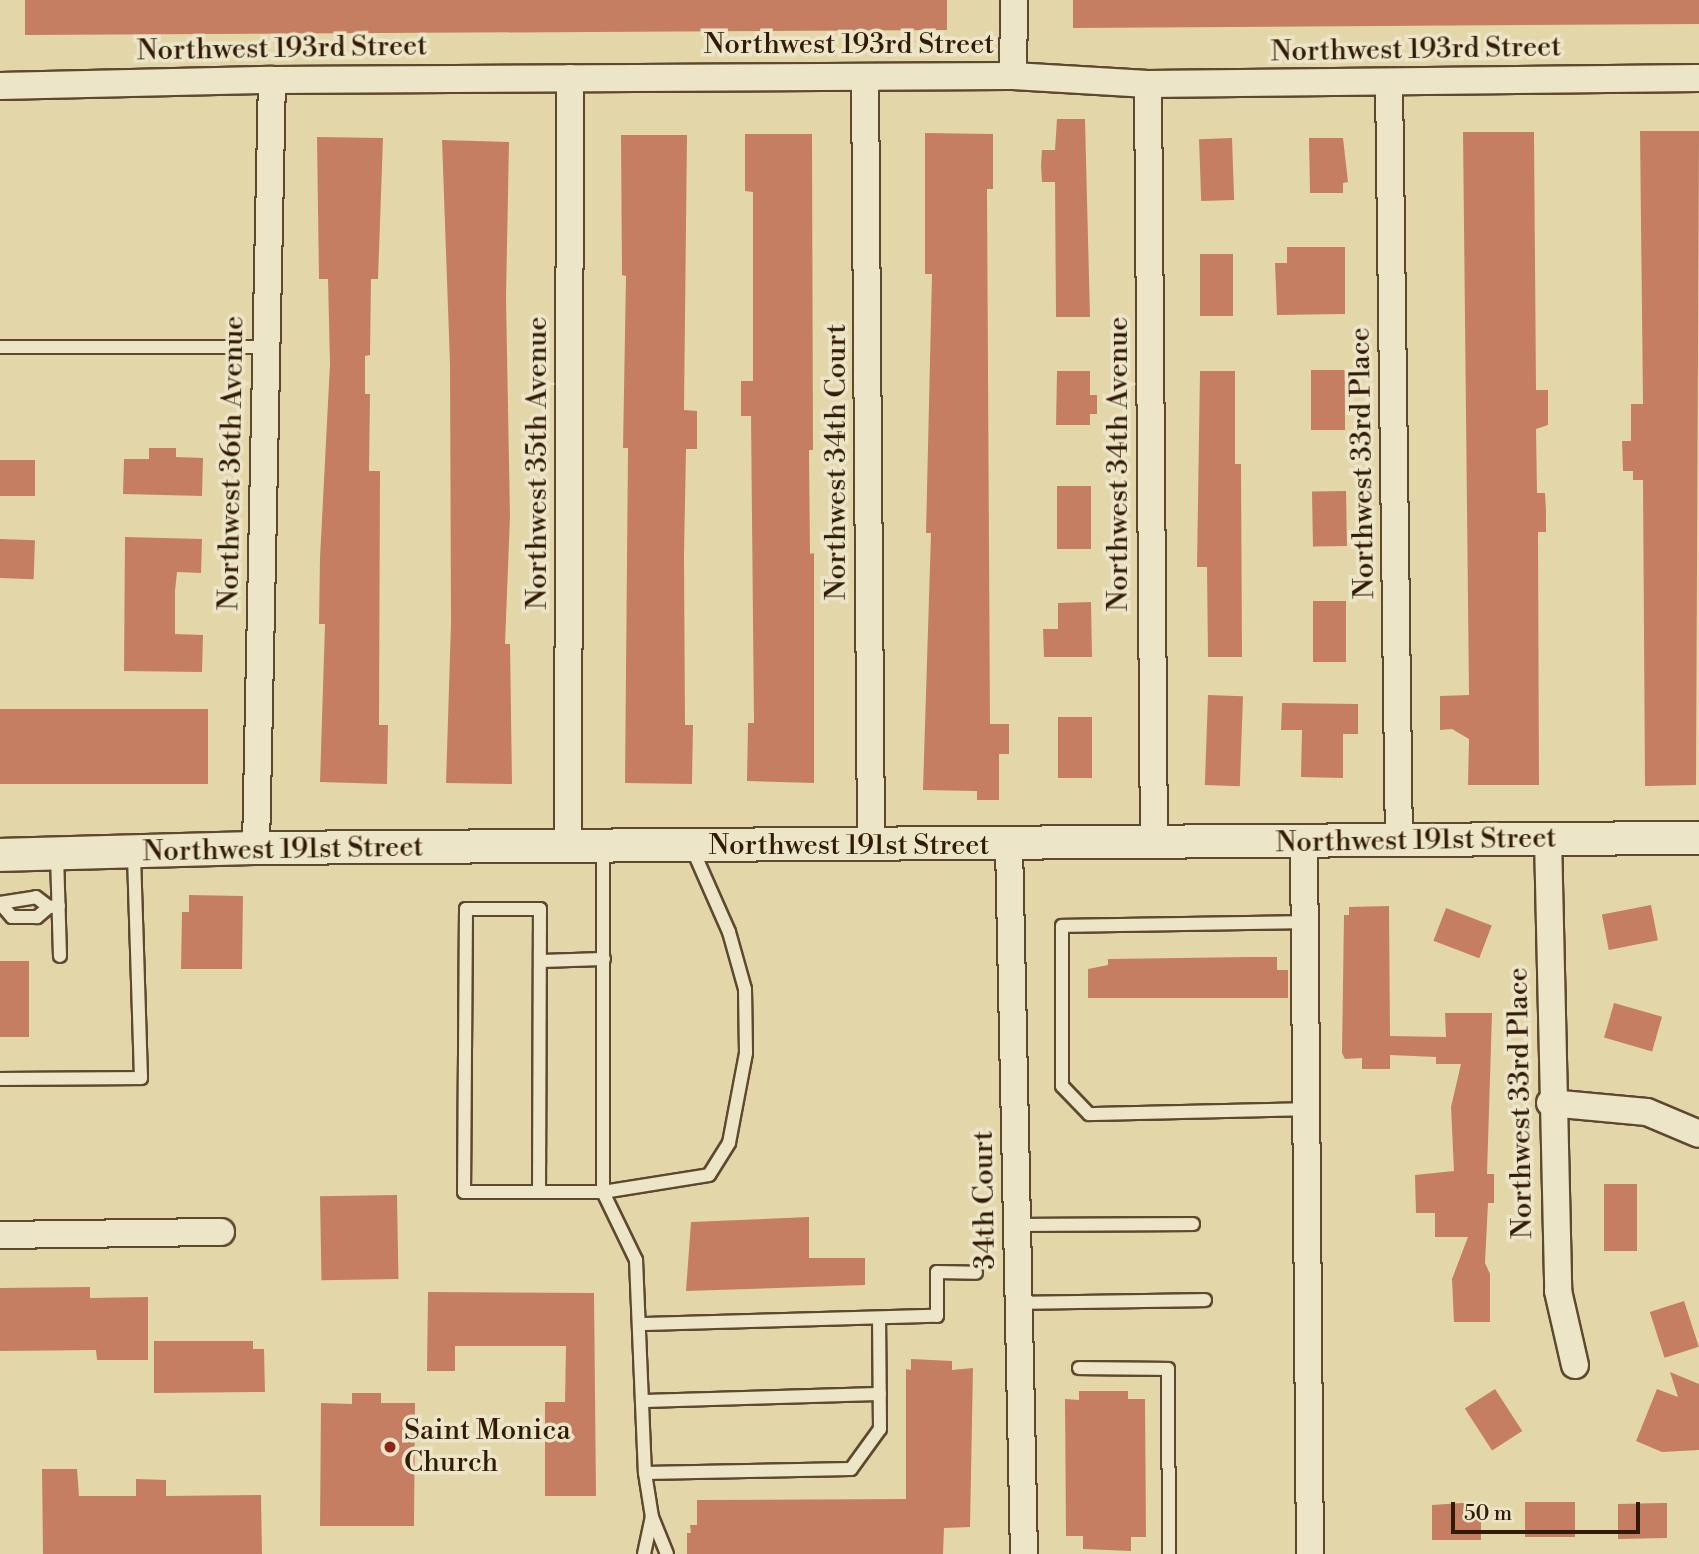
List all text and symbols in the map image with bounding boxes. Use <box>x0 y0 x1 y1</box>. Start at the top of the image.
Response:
street label: Northwest 193rd Street <box>704 28 994 62</box>
street label: Northwest 193rd Street <box>137 30 427 68</box>
street label: Northwest 193rd Street <box>1271 31 1561 69</box>
street label: Northwest 36th Avenue <box>213 315 251 611</box>
street label: Northwest 35th Avenue <box>521 316 555 610</box>
street label: Northwest 34th Avenue <box>1102 317 1136 611</box>
street label: Northwest 34th Court <box>820 324 854 600</box>
street label: Northwest 33rd Place <box>1344 327 1382 599</box>
street label: Northwest 191st Street <box>1275 822 1557 860</box>
street label: Northwest 191st Street <box>709 829 989 863</box>
street label: Northwest 191st Street <box>142 831 424 869</box>
street label: Northwest 33rd Place <box>1502 967 1540 1239</box>
street label: 34th Court <box>967 1130 1003 1270</box>
place label: Saint Monica Church <box>404 1414 571 1480</box>
marker: Saint Monica Church <box>382 1439 398 1455</box>
scale bar <box>1454 1488 1643 1532</box>
text: 50 m <box>1464 1501 1512 1527</box>

